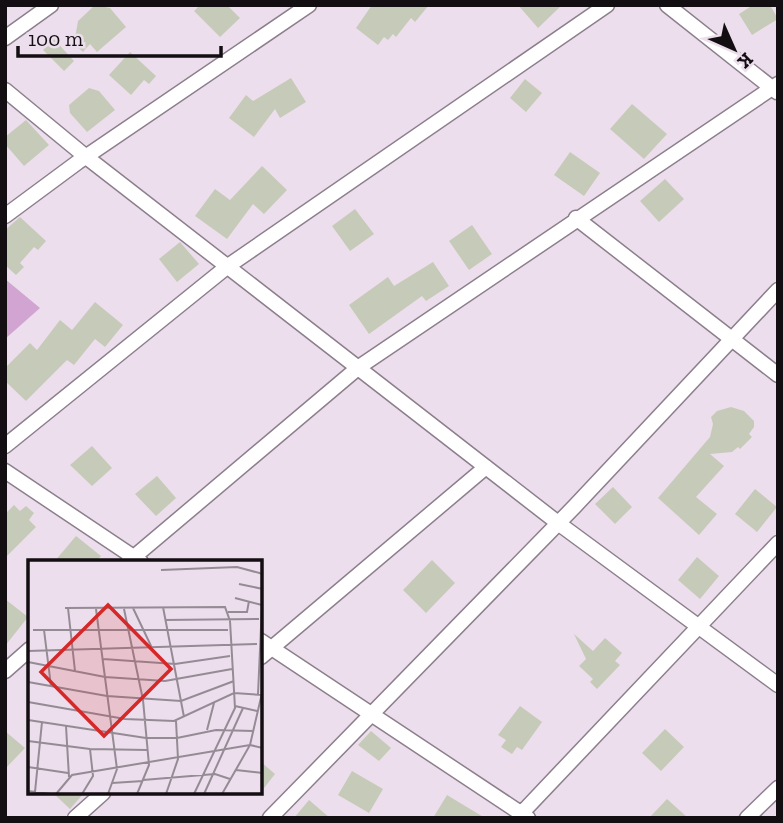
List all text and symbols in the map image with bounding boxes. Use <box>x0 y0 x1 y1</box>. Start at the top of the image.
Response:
scale bar <box>18 14 220 58</box>
north arrow <box>699 14 769 84</box>
text: 100 m <box>28 26 83 51</box>
text: K <box>733 48 758 73</box>
inset map <box>28 560 262 795</box>

